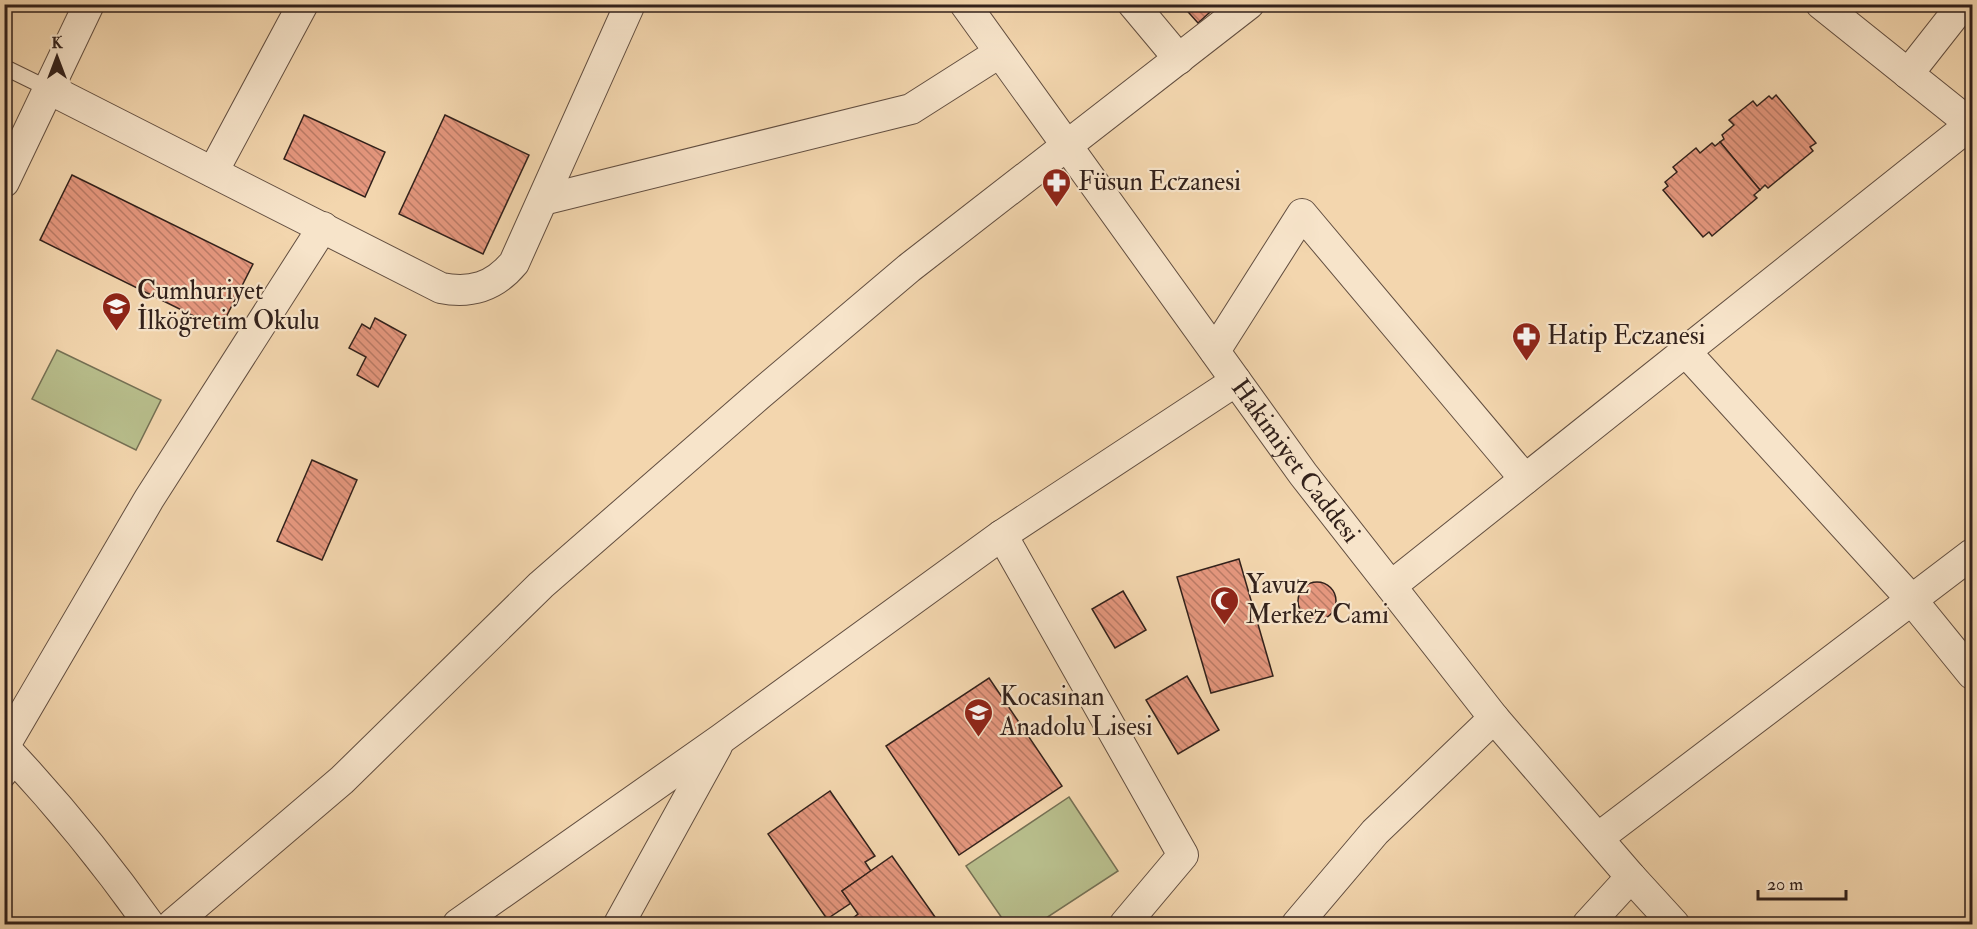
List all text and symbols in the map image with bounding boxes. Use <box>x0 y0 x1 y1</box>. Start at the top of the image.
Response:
north arrow <box>27 27 87 87</box>
text: K <box>51 33 63 53</box>
pharmacy icon: Füsun Eczanesi <box>1041 166 1073 208</box>
place label: Füsun Eczanesi <box>1078 166 1241 198</box>
place label: Cumhuriyet İlköğretim Okulu <box>137 275 320 337</box>
school or university icon: Cumhuriyet İlköğretim Okulu <box>100 290 132 332</box>
pharmacy icon: Hatip Eczanesi <box>1510 320 1542 362</box>
place label: Hatip Eczanesi <box>1547 320 1706 353</box>
street label: Hakimiyet Caddesi <box>1224 373 1367 550</box>
place label: Yavuz Merkez Cami <box>1246 569 1389 631</box>
mosque icon: Yavuz Merkez Cami <box>1209 584 1241 626</box>
place label: Kocasinan Anadolu Lisesi <box>999 681 1153 743</box>
school or university icon: Kocasinan Anadolu Lisesi <box>963 696 995 738</box>
scale bar <box>1758 863 1846 901</box>
text: 20 m <box>1767 873 1803 896</box>

